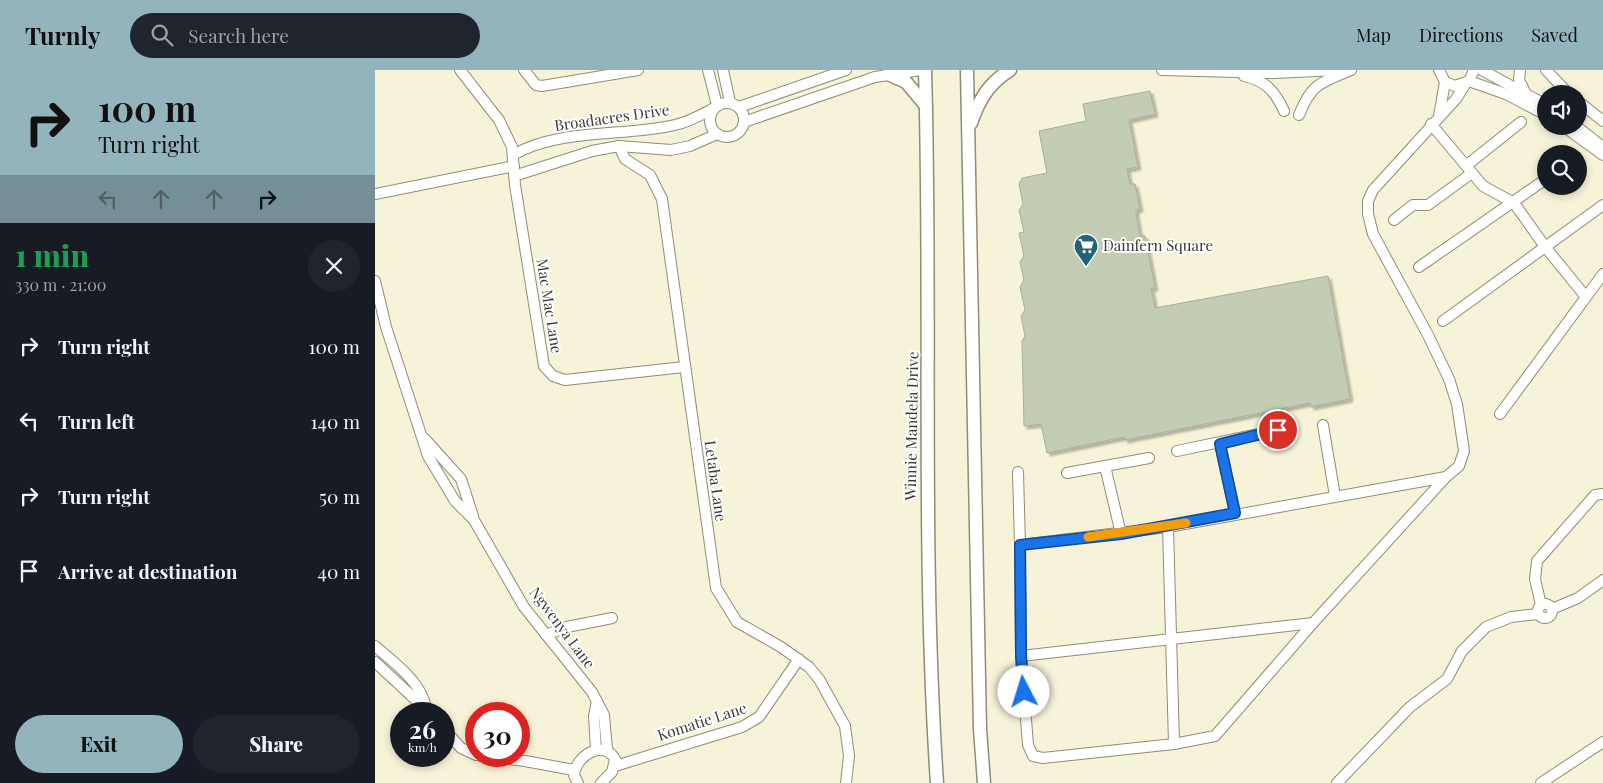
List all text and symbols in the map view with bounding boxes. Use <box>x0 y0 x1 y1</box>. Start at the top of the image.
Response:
search box <box>130 13 480 58</box>
text: Turnly <box>25 19 100 51</box>
icon: search <box>148 21 176 49</box>
text: Search here <box>188 22 289 48</box>
text: Map <box>1356 23 1391 47</box>
text: Directions <box>1419 23 1503 47</box>
text: Saved <box>1531 23 1578 47</box>
text: 100 m <box>98 84 196 131</box>
map controls <box>1537 85 1587 195</box>
button: sound <box>1537 85 1587 135</box>
icon: right <box>15 90 80 155</box>
street label: Broadacres Drive <box>553 99 671 135</box>
text: Turn right <box>98 129 200 159</box>
button: search <box>1537 145 1587 195</box>
icon: left <box>94 185 122 213</box>
icon: ahead <box>147 185 175 213</box>
icon: ahead <box>200 185 228 213</box>
icon: right <box>253 185 281 213</box>
supermarket icon: Dainfern Square <box>1073 233 1099 267</box>
text: 1 min <box>15 235 89 275</box>
place label: Dainfern Square <box>1103 235 1213 255</box>
button: close <box>308 240 360 292</box>
street label: Mac Mac Lane <box>533 257 567 355</box>
text: 330 m · 21:00 <box>15 274 106 295</box>
icon: right <box>15 332 43 360</box>
text: Turn right <box>58 333 150 359</box>
text: 100 m <box>309 333 360 359</box>
street label: Winnie Mandela Drive <box>900 351 922 502</box>
icon: left <box>15 407 43 435</box>
text: Turn left <box>58 408 135 434</box>
text: 140 m <box>311 408 360 434</box>
pin <box>1257 409 1299 451</box>
icon: arrive <box>1264 416 1292 444</box>
street label: Letaba Lane <box>700 439 732 523</box>
icon: right <box>15 482 43 510</box>
text: Turn right <box>58 483 150 509</box>
text: 50 m <box>319 483 360 509</box>
icon: arrive <box>15 557 43 585</box>
text: Arrive at destination <box>58 558 238 584</box>
text: 40 m <box>318 558 360 584</box>
street label: Ngwenya Lane <box>526 583 600 672</box>
position arrow <box>997 665 1049 717</box>
street label: Komatie Lane <box>655 697 749 745</box>
speed limit sign: 30 <box>465 702 530 767</box>
text: 26 <box>409 712 436 745</box>
button: Exit <box>15 715 183 773</box>
button: Share <box>193 715 360 773</box>
text: km/h <box>408 739 437 755</box>

